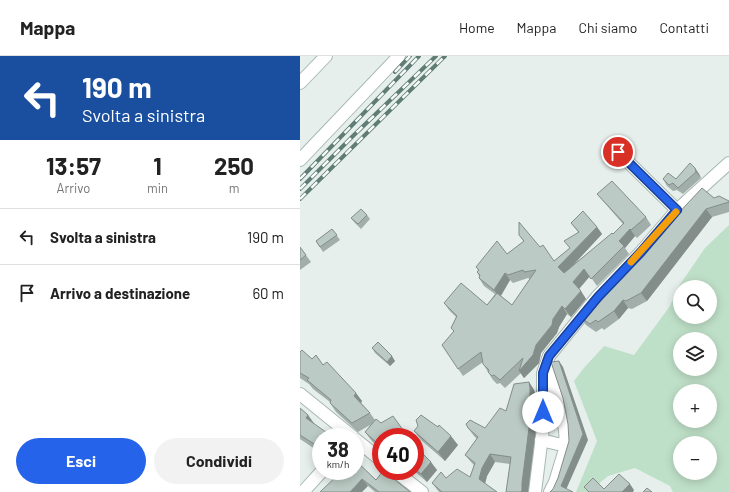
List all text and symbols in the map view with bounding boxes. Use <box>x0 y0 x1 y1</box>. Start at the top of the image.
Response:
text: Mappa <box>20 16 75 39</box>
text: Home <box>459 19 495 36</box>
text: Mappa <box>517 19 556 36</box>
text: Chi siamo <box>578 19 637 36</box>
text: Contatti <box>659 19 709 36</box>
text: 190 m <box>82 70 152 104</box>
icon: left <box>16 72 68 124</box>
text: Svolta a sinistra <box>82 104 205 126</box>
pin <box>601 135 635 169</box>
icon: arrive <box>607 141 629 163</box>
text: 13:57 <box>46 151 101 180</box>
text: 1 <box>153 151 162 180</box>
text: 250 <box>214 151 254 180</box>
text: Arrivo <box>57 180 90 196</box>
text: min <box>147 180 168 196</box>
text: m <box>229 180 239 196</box>
icon: left <box>16 226 38 248</box>
text: Svolta a sinistra <box>50 228 156 246</box>
text: 190 m <box>247 228 284 246</box>
map controls <box>673 280 717 480</box>
button: search <box>673 280 717 324</box>
icon: arrive <box>16 282 38 304</box>
text: Arrivo a destinazione <box>50 284 190 302</box>
text: 60 m <box>252 284 284 302</box>
button: layers <box>673 332 717 376</box>
button: + <box>673 384 717 428</box>
position arrow <box>522 391 564 433</box>
speed limit sign: 40 <box>372 428 424 480</box>
button: − <box>673 436 717 480</box>
text: 38 <box>327 437 349 461</box>
button: Esci <box>16 438 146 484</box>
button: Condividi <box>154 438 284 484</box>
text: km/h <box>327 458 349 470</box>

